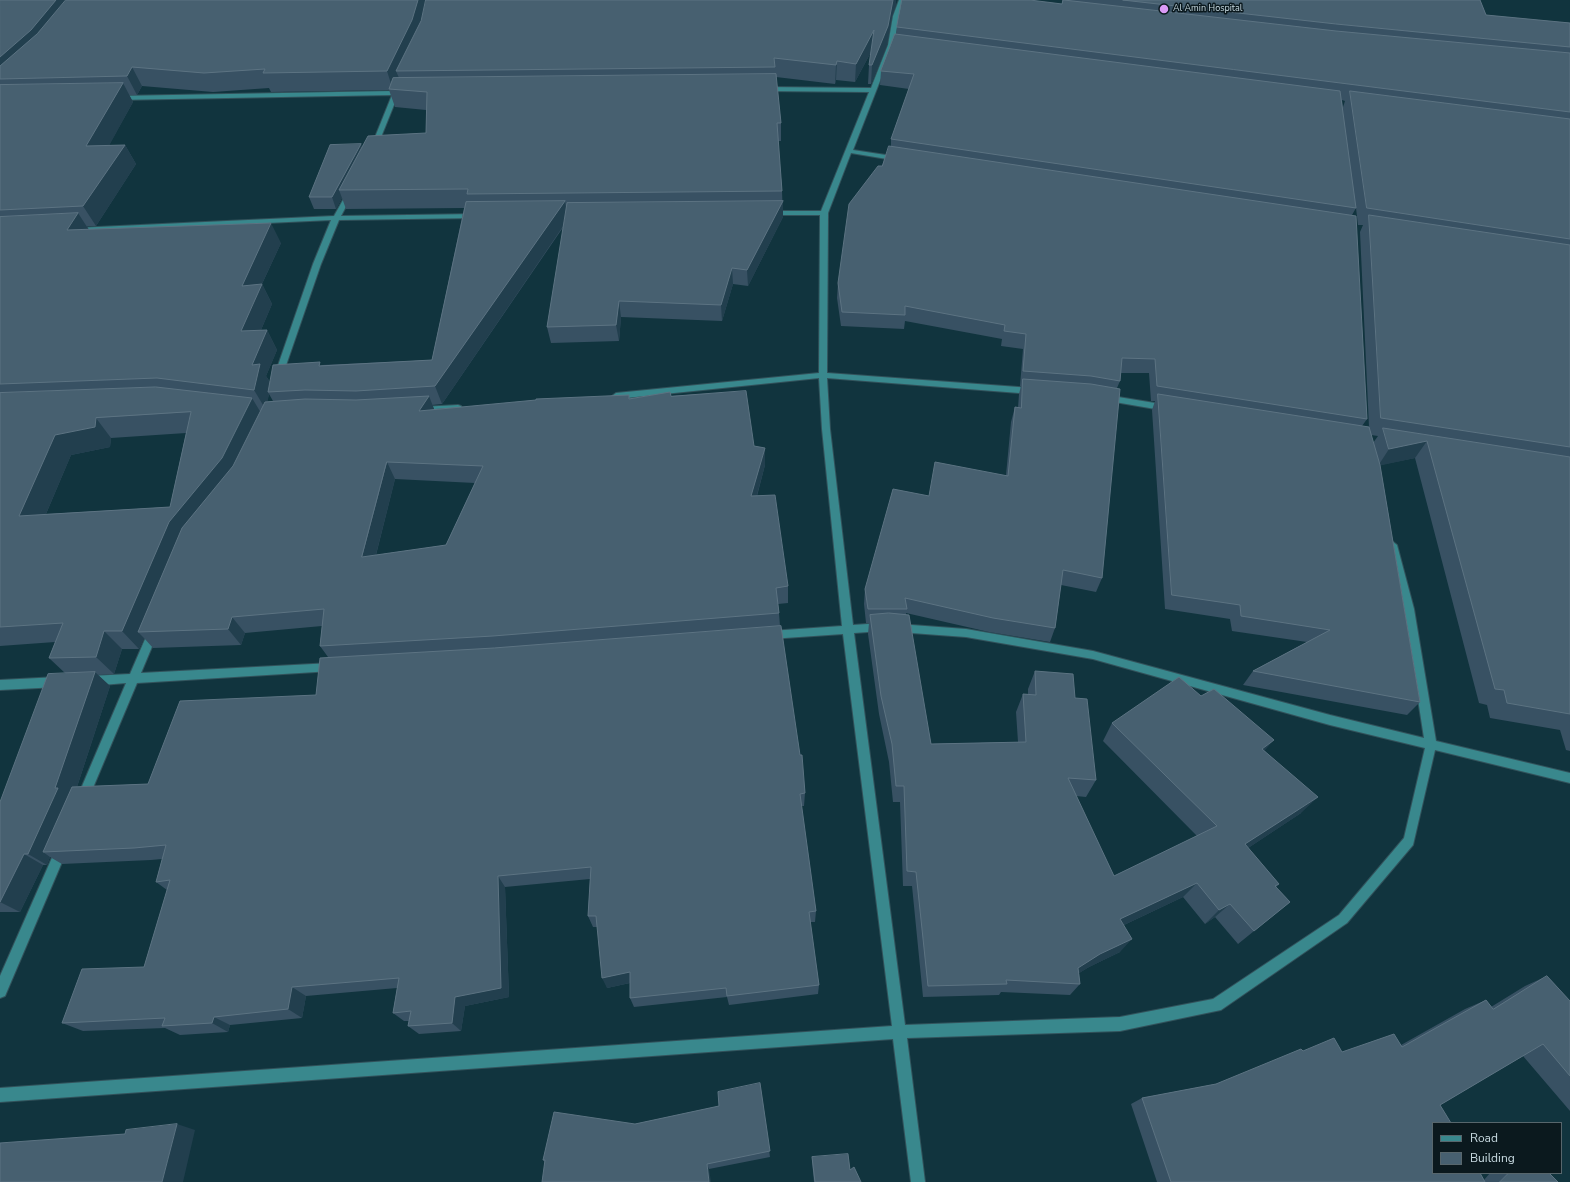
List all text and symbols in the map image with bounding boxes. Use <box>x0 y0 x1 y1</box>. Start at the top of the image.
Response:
marker: Al Amin Hospital <box>1158 3 1170 15</box>
place label: Al Amin Hospital <box>1173 4 1242 14</box>
legend <box>1432 1122 1562 1174</box>
text: Road <box>1470 1130 1498 1146</box>
text: Building <box>1470 1150 1515 1166</box>

